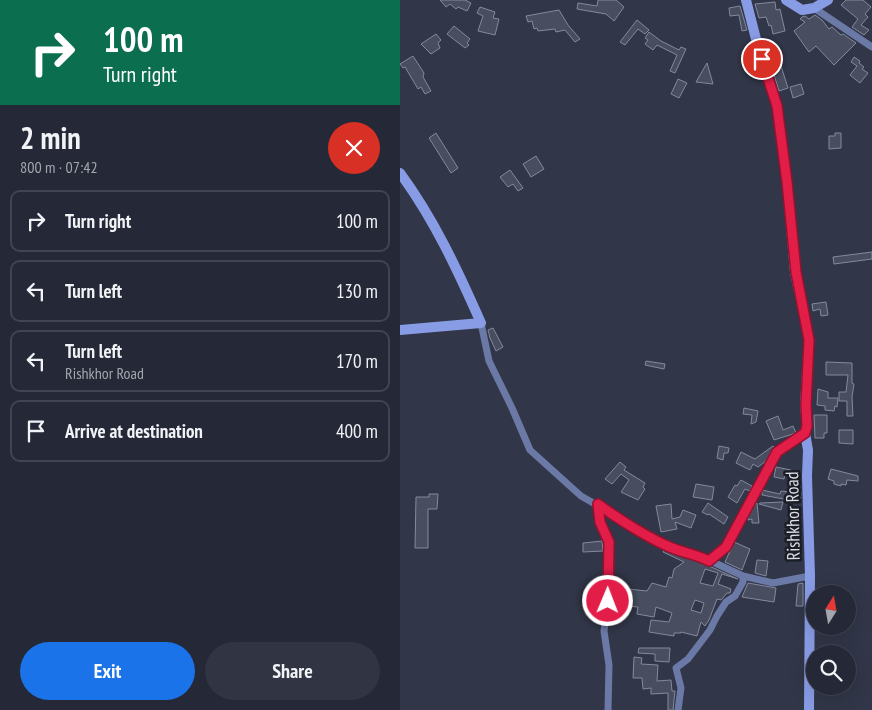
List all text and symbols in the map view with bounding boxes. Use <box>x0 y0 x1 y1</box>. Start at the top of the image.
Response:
text: 100 m <box>103 16 184 62</box>
icon: right <box>20 20 85 85</box>
pin <box>741 38 783 80</box>
icon: arrive <box>748 45 776 73</box>
text: Turn right <box>103 60 177 88</box>
text: 2 min <box>20 118 81 157</box>
button: close <box>328 122 380 174</box>
text: 800 m · 07:42 <box>20 157 98 177</box>
icon: right <box>22 207 50 235</box>
text: Turn right <box>65 209 131 233</box>
text: 100 m <box>336 209 378 233</box>
icon: left <box>22 277 50 305</box>
text: Turn left <box>65 279 122 303</box>
text: 130 m <box>336 279 378 303</box>
text: Turn left <box>65 339 122 363</box>
icon: left <box>22 347 50 375</box>
text: 170 m <box>336 349 378 373</box>
text: Rishkhor Road <box>65 363 144 383</box>
icon: arrive <box>22 417 50 445</box>
text: Arrive at destination <box>65 419 203 443</box>
text: 400 m <box>336 419 378 443</box>
street label: Rishkhor Road <box>780 471 805 561</box>
position arrow <box>581 574 633 626</box>
north arrow <box>806 585 856 635</box>
map controls <box>806 585 856 695</box>
button: Exit <box>20 642 195 700</box>
button: Share <box>205 642 380 700</box>
button: search <box>806 645 856 695</box>

